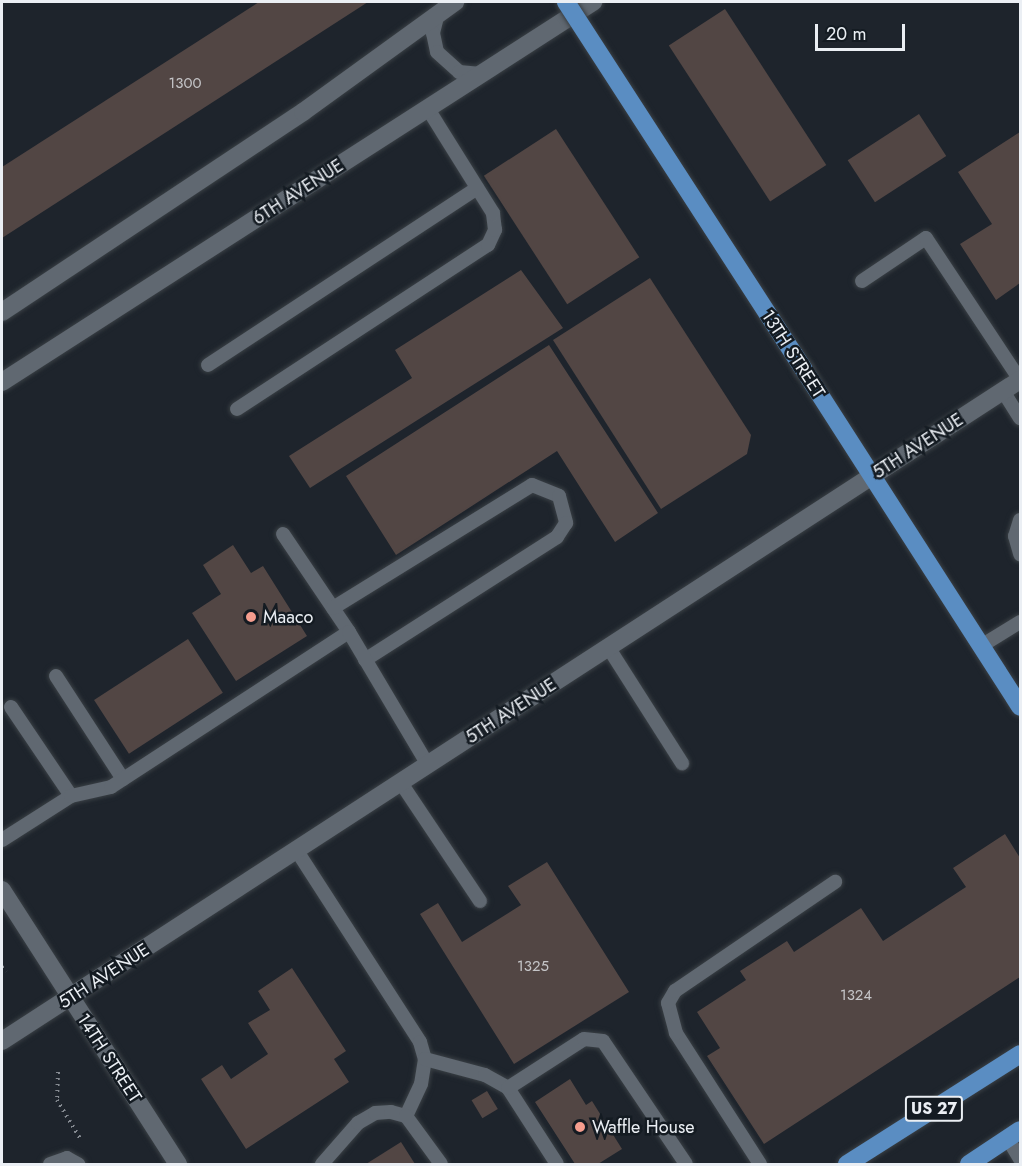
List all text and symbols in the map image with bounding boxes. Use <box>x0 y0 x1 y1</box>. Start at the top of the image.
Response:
scale bar <box>818 12 908 50</box>
text: 20 m <box>826 21 866 47</box>
house number: 1300 <box>169 75 201 93</box>
street label: 6TH AVENUE <box>249 155 347 229</box>
street label: 13TH STREET <box>757 306 829 402</box>
street label: 5TH AVENUE <box>869 409 967 483</box>
place label: Maaco <box>263 606 313 628</box>
marker: Maaco <box>244 610 258 624</box>
street label: 5TH AVENUE <box>462 674 560 748</box>
street label: 5TH AVENUE <box>55 939 153 1013</box>
house number: 1325 <box>517 958 549 976</box>
house number: 1324 <box>840 987 872 1005</box>
street label: 14TH STREET <box>72 1009 146 1107</box>
road number: US 27 <box>904 1096 964 1122</box>
place label: Waffle House <box>592 1116 694 1138</box>
marker: Waffle House <box>573 1120 587 1134</box>

